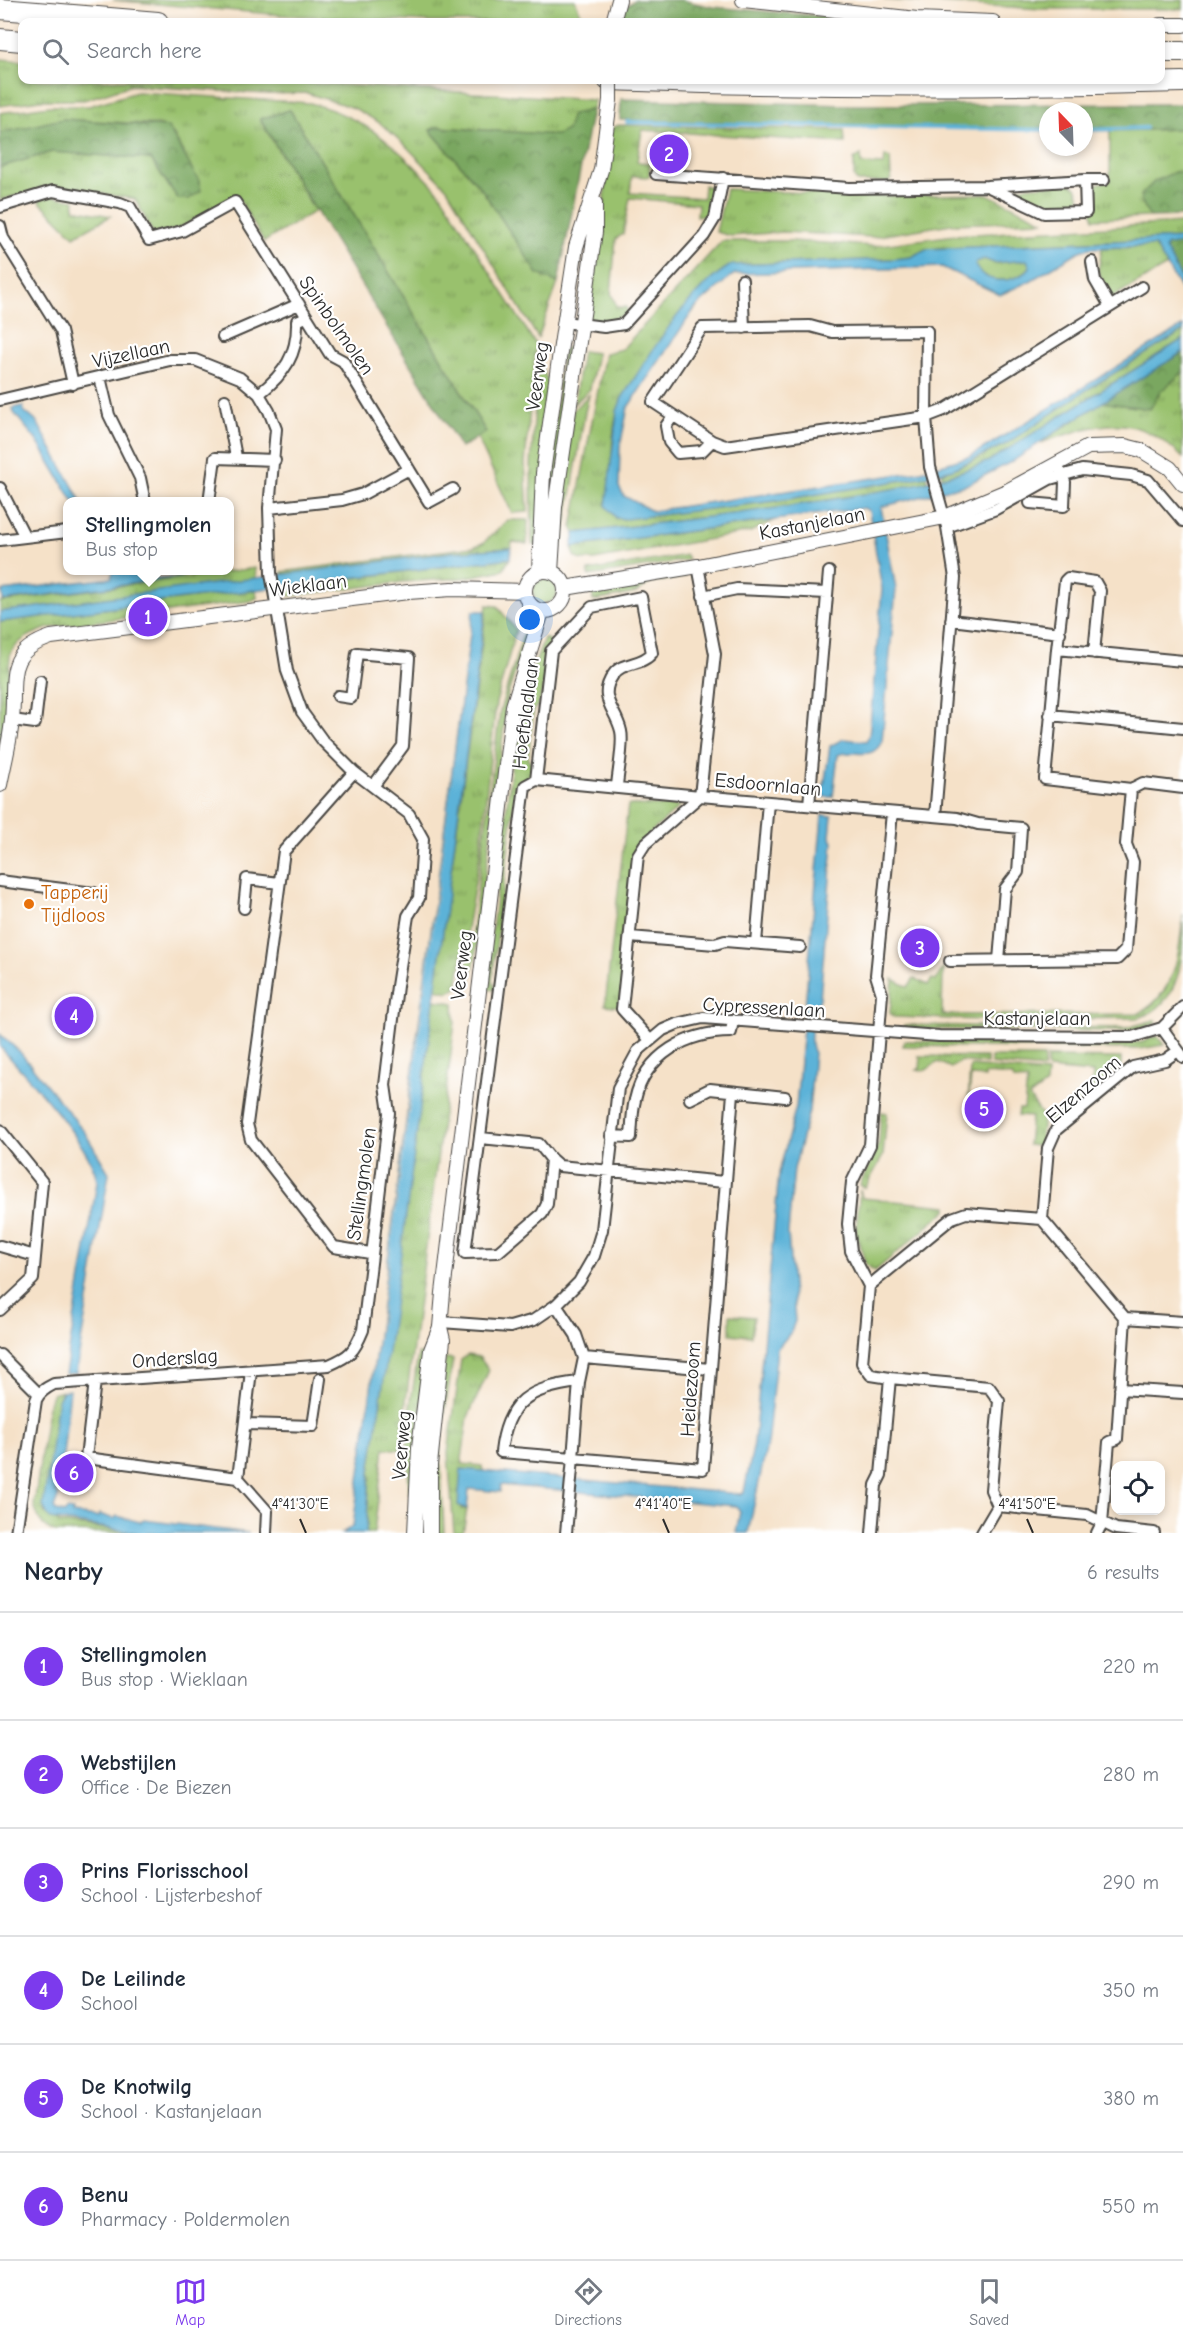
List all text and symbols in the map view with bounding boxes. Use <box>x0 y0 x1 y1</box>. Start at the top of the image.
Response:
search box <box>18 18 1165 84</box>
icon: search <box>39 35 72 68</box>
text: Search here <box>87 38 202 64</box>
north arrow <box>1039 102 1093 156</box>
pin: 2 <box>650 132 688 176</box>
street label: Spinbolmolen <box>294 271 379 379</box>
street label: Vijzellaan <box>90 334 172 373</box>
street label: Veerweg <box>521 340 554 412</box>
popup <box>63 497 234 575</box>
street label: Kastanjelaan <box>757 502 867 545</box>
text: Stellingmolen <box>85 512 212 538</box>
text: Bus stop <box>85 538 158 561</box>
street label: Wieklaan <box>268 569 348 602</box>
pin: 1 <box>128 594 168 640</box>
your location <box>515 605 544 634</box>
street label: Hoefbladlaan <box>507 656 544 770</box>
street label: Esdoornlaan <box>714 768 822 801</box>
place label: Tapperij Tijdloos <box>41 881 108 927</box>
marker: Tapperij Tijdloos <box>22 897 36 911</box>
pin: 3 <box>900 926 940 970</box>
street label: Veerweg <box>446 929 477 1001</box>
street label: Cypressenlaan <box>702 993 826 1022</box>
pin: 4 <box>54 994 94 1038</box>
street label: Kastanjelaan <box>983 1007 1091 1030</box>
street label: Elzenzoom <box>1041 1051 1125 1128</box>
pin: 5 <box>964 1086 1004 1132</box>
street label: Stellingmolen <box>342 1126 381 1242</box>
street label: Heidezoom <box>676 1341 705 1438</box>
street label: Onderslag <box>131 1344 219 1373</box>
street label: Veerweg <box>387 1409 416 1481</box>
pin: 6 <box>54 1450 94 1496</box>
map controls <box>1111 1461 1165 1515</box>
button: locate <box>1111 1461 1165 1515</box>
text: 4°41'30"E <box>271 1495 329 1513</box>
text: 4°41'40"E <box>635 1495 691 1513</box>
text: 4°41'50"E <box>998 1495 1056 1513</box>
text: Nearby <box>24 1557 103 1587</box>
text: 6 results <box>1087 1561 1159 1584</box>
text: Stellingmolen <box>81 1642 207 1668</box>
text: 1 <box>40 1655 47 1678</box>
text: 220 m <box>1103 1655 1159 1678</box>
text: Bus stop · Wieklaan <box>81 1668 248 1691</box>
text: Webstijlen <box>81 1750 177 1776</box>
text: 2 <box>39 1763 48 1786</box>
text: 280 m <box>1103 1763 1159 1786</box>
text: Office · De Biezen <box>81 1776 232 1799</box>
text: Prins Florisschool <box>81 1858 249 1884</box>
text: 3 <box>39 1871 48 1894</box>
text: 290 m <box>1103 1871 1159 1894</box>
text: School · Lijsterbeshof <box>81 1884 261 1907</box>
text: De Leilinde <box>81 1966 186 1992</box>
text: 4 <box>39 1979 48 2002</box>
text: 350 m <box>1103 1979 1159 2002</box>
text: School <box>81 1992 138 2015</box>
text: De Knotwilg <box>81 2074 192 2100</box>
text: 5 <box>38 2087 49 2110</box>
text: 380 m <box>1103 2087 1159 2110</box>
text: School · Kastanjelaan <box>81 2100 262 2123</box>
text: Benu <box>81 2182 129 2208</box>
text: 6 <box>38 2195 49 2218</box>
text: 550 m <box>1102 2195 1159 2218</box>
text: Pharmacy · Poldermolen <box>81 2208 290 2231</box>
tab: Map <box>174 2275 207 2329</box>
tab: Directions <box>554 2275 622 2329</box>
tab: Saved <box>969 2275 1009 2329</box>

